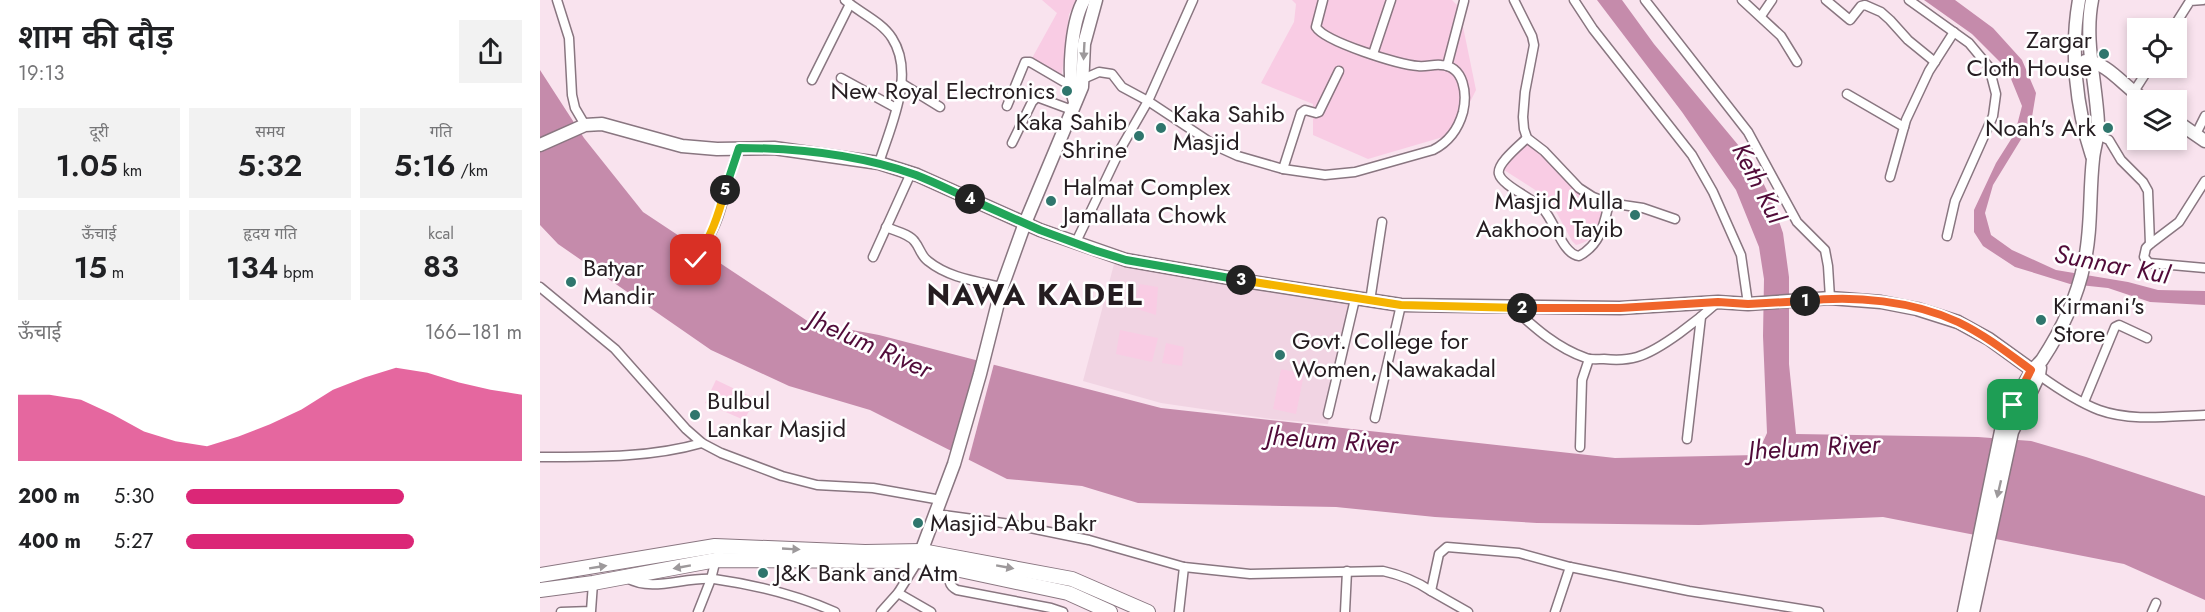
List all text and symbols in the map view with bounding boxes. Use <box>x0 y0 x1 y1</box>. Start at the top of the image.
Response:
text: शाम की दौड़ <box>18 13 174 60</box>
map controls <box>2127 18 2187 150</box>
button: locate <box>2127 18 2187 78</box>
button: share <box>459 20 522 83</box>
place label: Zargar Cloth House <box>1966 22 2093 85</box>
one-way arrow <box>1080 42 1089 61</box>
marker: Zargar Cloth House <box>2097 47 2111 61</box>
text: 19:13 <box>18 59 64 88</box>
place label: New Royal Electronics <box>831 73 1055 108</box>
marker: New Royal Electronics <box>1060 84 1074 98</box>
button: layers <box>2127 90 2187 150</box>
place label: Kaka Sahib Masjid <box>1173 96 1285 159</box>
place label: Kaka Sahib Shrine <box>1015 104 1127 167</box>
place label: Noah's Ark <box>1985 110 2096 145</box>
text: दूरी <box>89 120 109 143</box>
text: समय <box>255 120 285 143</box>
text: गति <box>430 120 452 143</box>
marker: Kaka Sahib Masjid <box>1154 121 1168 135</box>
marker: Noah's Ark <box>2101 121 2115 135</box>
marker: Kaka Sahib Shrine <box>1132 129 1146 143</box>
water label: Keth Kul <box>1723 136 1796 231</box>
text: 1.05 <box>56 144 118 187</box>
text: 5:32 <box>238 144 302 187</box>
text: 5:16 <box>394 144 456 187</box>
text: km <box>118 159 142 182</box>
text: /km <box>456 159 488 182</box>
place label: Halmat Complex Jamallata Chowk <box>1060 169 1231 232</box>
pin: 5 <box>710 175 740 205</box>
text: 5 <box>720 178 730 201</box>
place label: Masjid Mulla Aakhoon Tayib <box>1476 183 1623 246</box>
pin: 4 <box>955 184 985 214</box>
text: 4 <box>964 187 976 210</box>
marker: Halmat Complex Jamallata Chowk <box>1044 194 1058 208</box>
marker: Masjid Mulla Aakhoon Tayib <box>1628 208 1642 222</box>
text: ऊँचाई <box>82 222 116 245</box>
text: हृदय गति <box>243 222 297 245</box>
text: kcal <box>428 222 454 245</box>
pin <box>670 234 721 285</box>
water label: Sunnar Kul <box>2051 234 2174 294</box>
icon: check <box>679 243 712 276</box>
text: 83 <box>423 245 459 288</box>
text: 15 <box>74 246 107 289</box>
text: 134 <box>226 246 278 289</box>
place label: Batyar Mandir <box>583 250 656 313</box>
text: m <box>107 261 124 284</box>
text: bpm <box>278 261 314 284</box>
pin: 3 <box>1226 265 1256 295</box>
text: 3 <box>1236 268 1246 291</box>
district label: NAWA KADEL <box>927 273 1143 316</box>
marker: Batyar Mandir <box>564 275 578 289</box>
pin: 1 <box>1790 286 1820 316</box>
place label: Kirmani's Store <box>2053 288 2144 351</box>
text: 1 <box>1801 289 1809 312</box>
pin: 2 <box>1507 293 1537 323</box>
text: 2 <box>1517 296 1527 319</box>
water label: Jhelum River <box>797 298 939 389</box>
marker: Kirmani's Store <box>2034 313 2048 327</box>
text: ऊँचाई <box>18 318 61 347</box>
text: 166–181 m <box>425 318 522 347</box>
place label: Govt. College for Women, Nawakadal <box>1292 323 1496 386</box>
marker: Govt. College for Women, Nawakadal <box>1273 348 1287 362</box>
pin <box>1987 379 2038 430</box>
place label: Bulbul Lankar Masjid <box>707 383 846 446</box>
icon: arrive <box>1996 388 2029 421</box>
marker: Bulbul Lankar Masjid <box>688 408 702 422</box>
water label: Jhelum River <box>1260 416 1400 464</box>
water label: Jhelum River <box>1742 425 1882 470</box>
one-way arrow <box>1994 479 2004 498</box>
text: 200 m <box>18 482 80 511</box>
text: 5:30 <box>114 482 154 511</box>
place label: Masjid Abu Bakr <box>930 505 1098 540</box>
marker: Masjid Abu Bakr <box>911 516 925 530</box>
text: 400 m <box>18 527 81 556</box>
text: 5:27 <box>114 527 153 556</box>
one-way arrow <box>781 544 800 553</box>
place label: J&K Bank and Atm <box>772 555 958 590</box>
one-way arrow <box>588 562 607 571</box>
one-way arrow <box>672 563 691 572</box>
one-way arrow <box>996 563 1015 572</box>
marker: J&K Bank and Atm <box>756 566 770 580</box>

